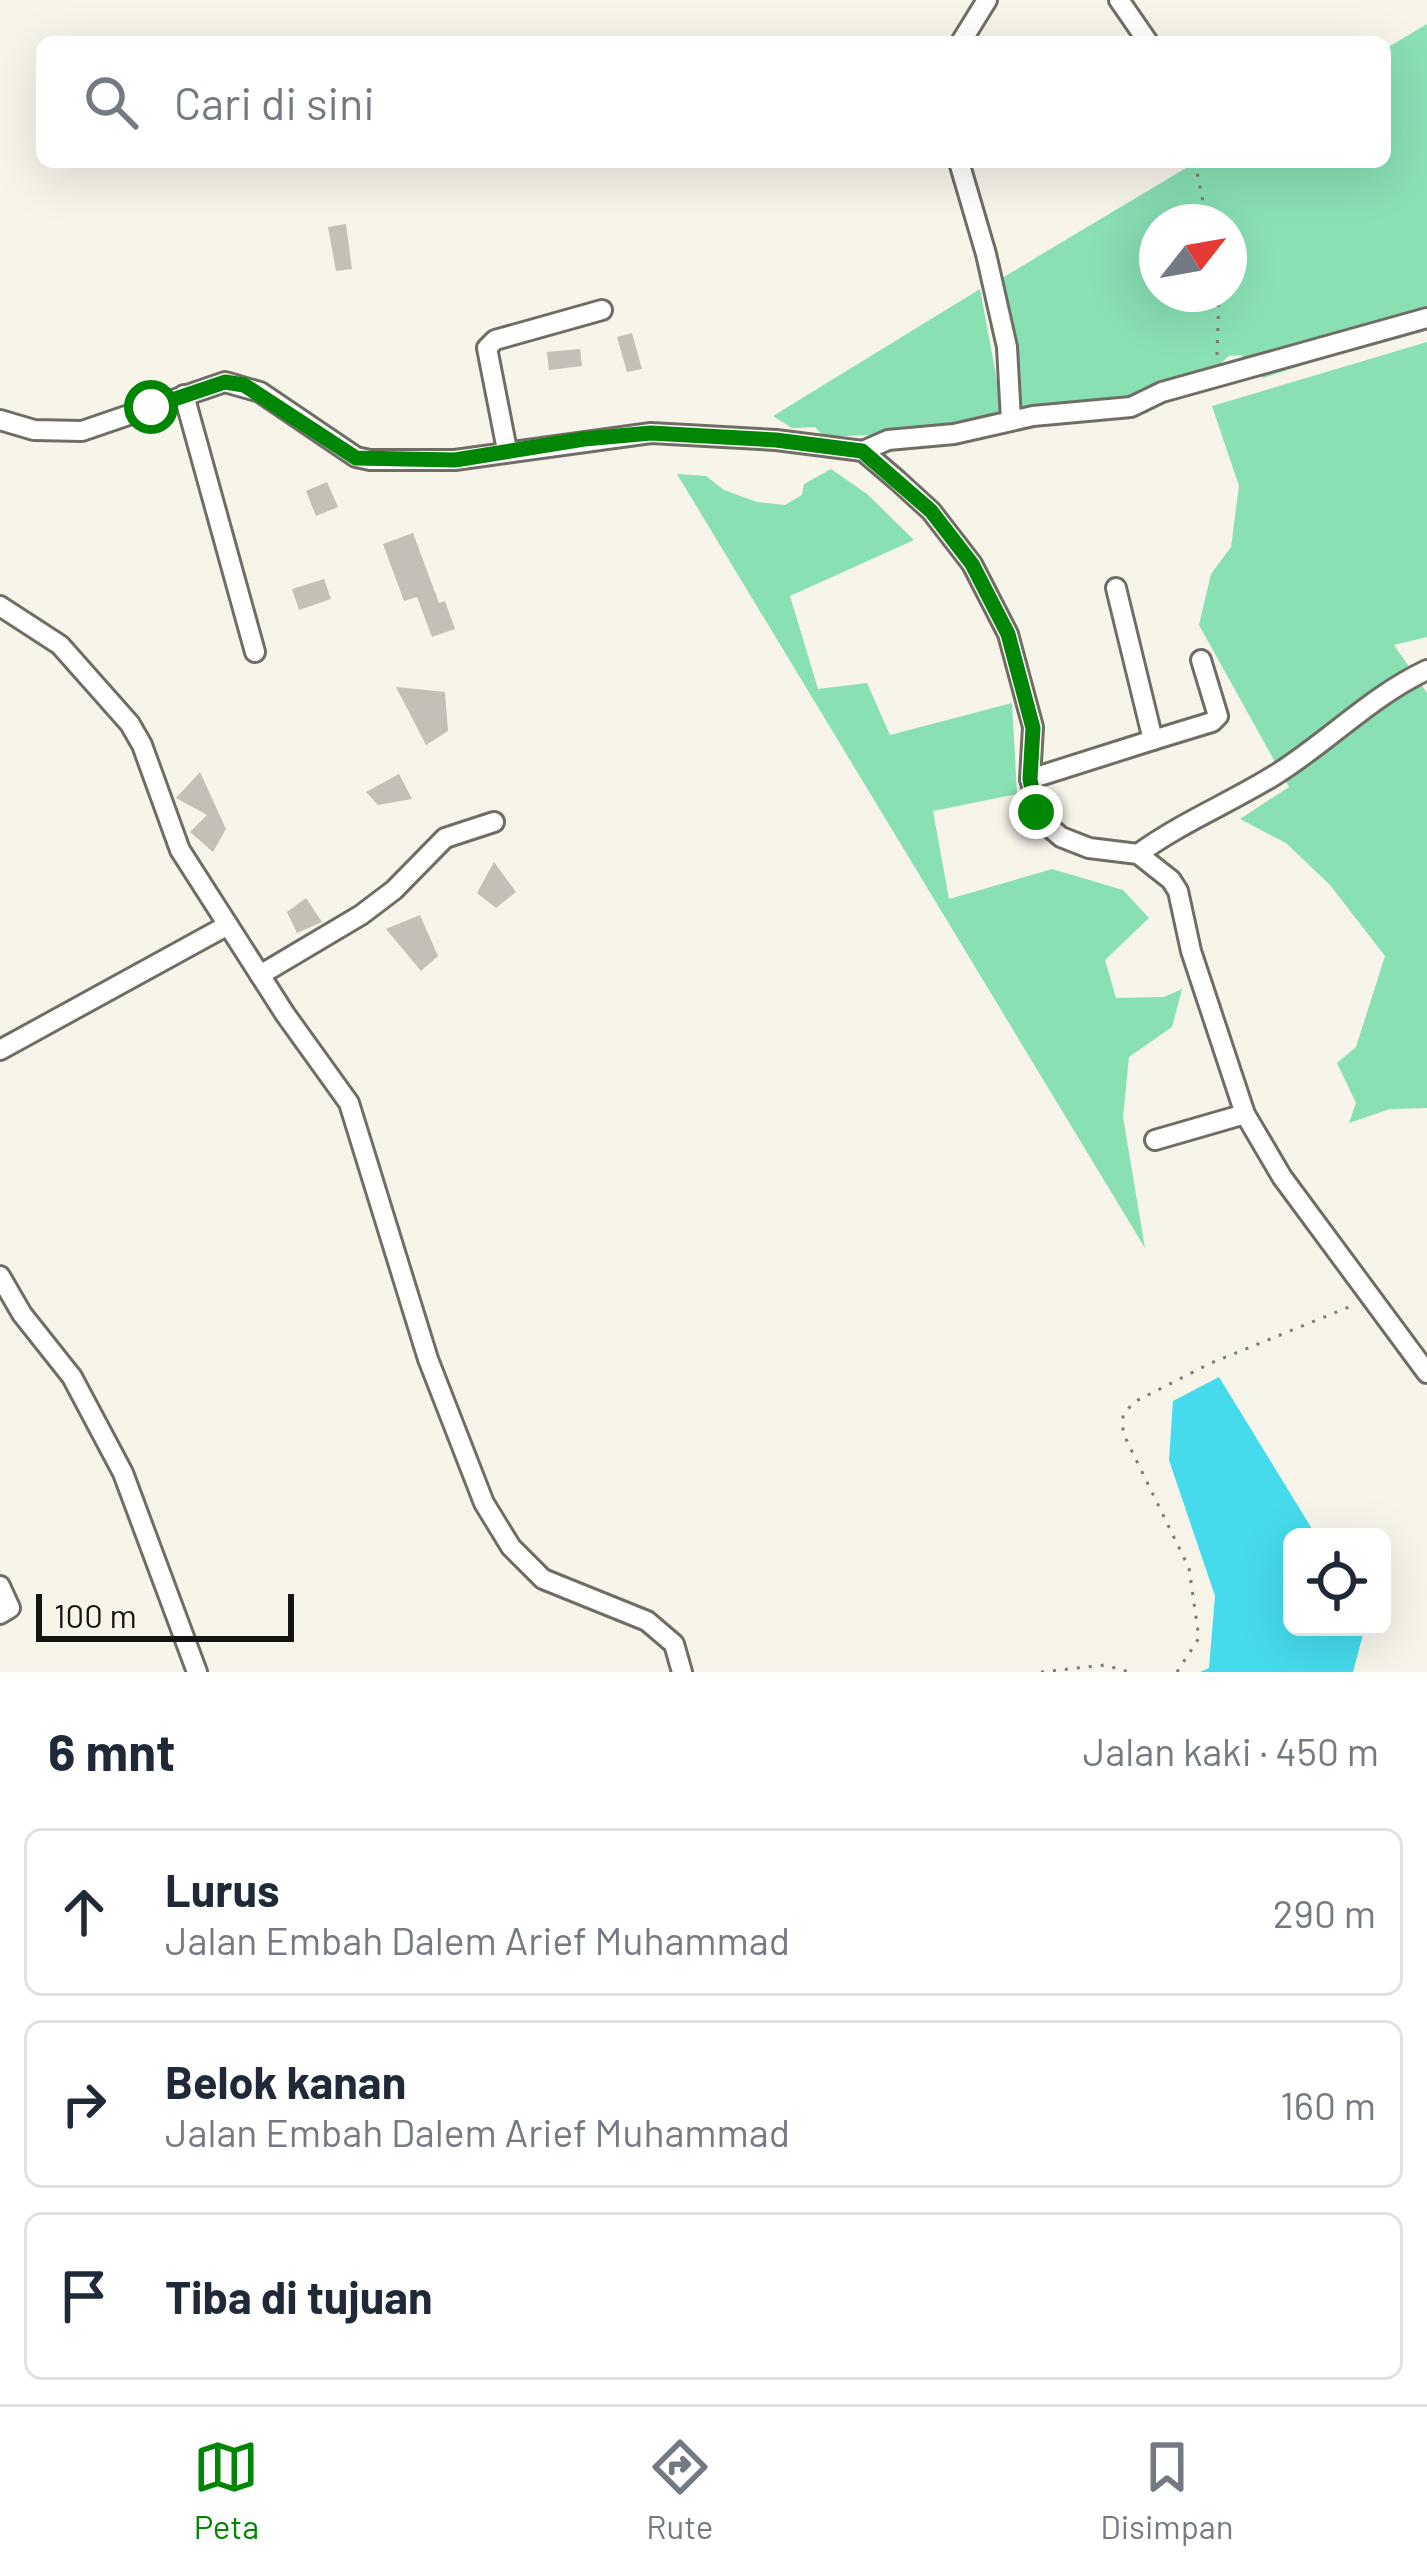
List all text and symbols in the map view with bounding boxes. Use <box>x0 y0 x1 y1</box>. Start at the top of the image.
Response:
search box <box>36 36 1391 168</box>
icon: search <box>78 69 144 135</box>
text: Cari di sini <box>174 75 375 129</box>
north arrow <box>1139 204 1247 312</box>
route start <box>124 380 178 434</box>
route end <box>1009 785 1063 839</box>
map controls <box>1283 1528 1391 1636</box>
button: locate <box>1283 1528 1391 1636</box>
scale bar <box>36 1588 294 1641</box>
text: 100 m <box>54 1595 137 1635</box>
text: 6 mnt <box>48 1720 175 1781</box>
text: Jalan kaki · 450 m <box>1083 1727 1379 1774</box>
text: Lurus <box>165 1862 280 1916</box>
icon: ahead <box>51 1879 117 1945</box>
text: 290 m <box>1273 1889 1376 1936</box>
text: Jalan Embah Dalem Arief Muhammad <box>165 1916 790 1963</box>
text: Belok kanan <box>165 2054 406 2108</box>
icon: right <box>51 2071 117 2137</box>
text: 160 m <box>1280 2081 1376 2128</box>
text: Jalan Embah Dalem Arief Muhammad <box>165 2108 790 2155</box>
icon: arrive <box>51 2263 117 2329</box>
text: Tiba di tujuan <box>165 2269 433 2323</box>
tab: Peta <box>193 2434 259 2546</box>
tab: Rute <box>646 2434 713 2546</box>
tab: Disimpan <box>1100 2434 1234 2546</box>

